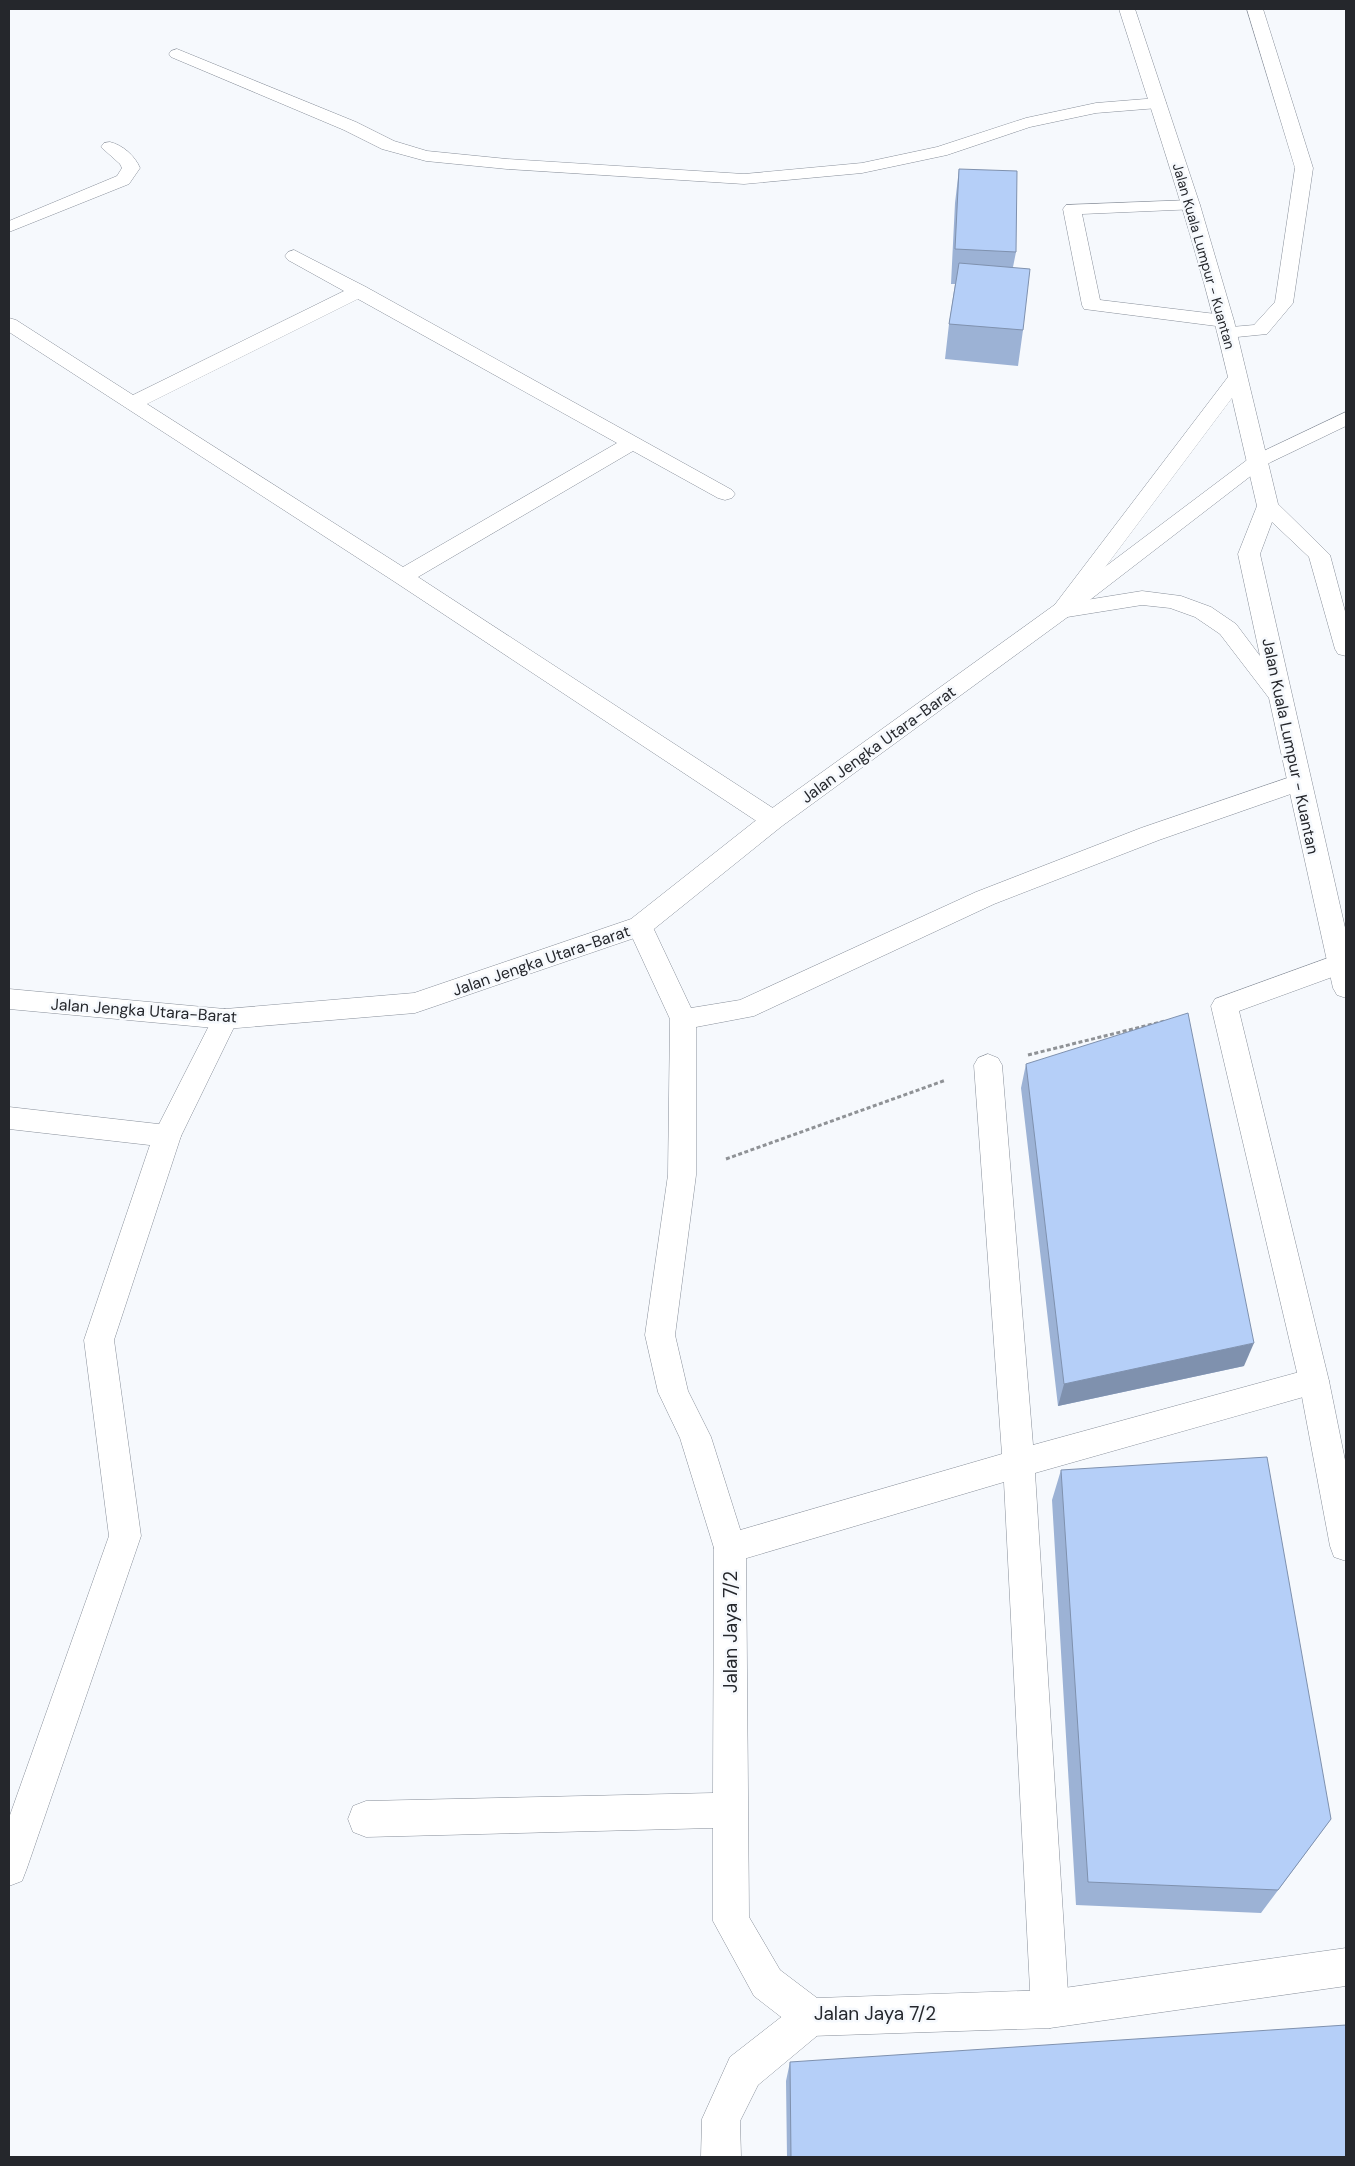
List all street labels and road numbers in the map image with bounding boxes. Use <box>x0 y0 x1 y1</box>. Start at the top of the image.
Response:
street label: Jalan Kuala Lumpur - Kuantan <box>1169 161 1239 351</box>
street label: Jalan Kuala Lumpur - Kuantan <box>1257 636 1324 856</box>
street label: Jalan Jengka Utara-Barat <box>797 681 960 808</box>
street label: Jalan Jengka Utara-Barat <box>450 920 633 1001</box>
street label: Jalan Jengka Utara-Barat <box>50 994 238 1027</box>
street label: Jalan Jaya 7/2 <box>718 1571 743 1693</box>
street label: Jalan Jaya 7/2 <box>814 2001 936 2026</box>

